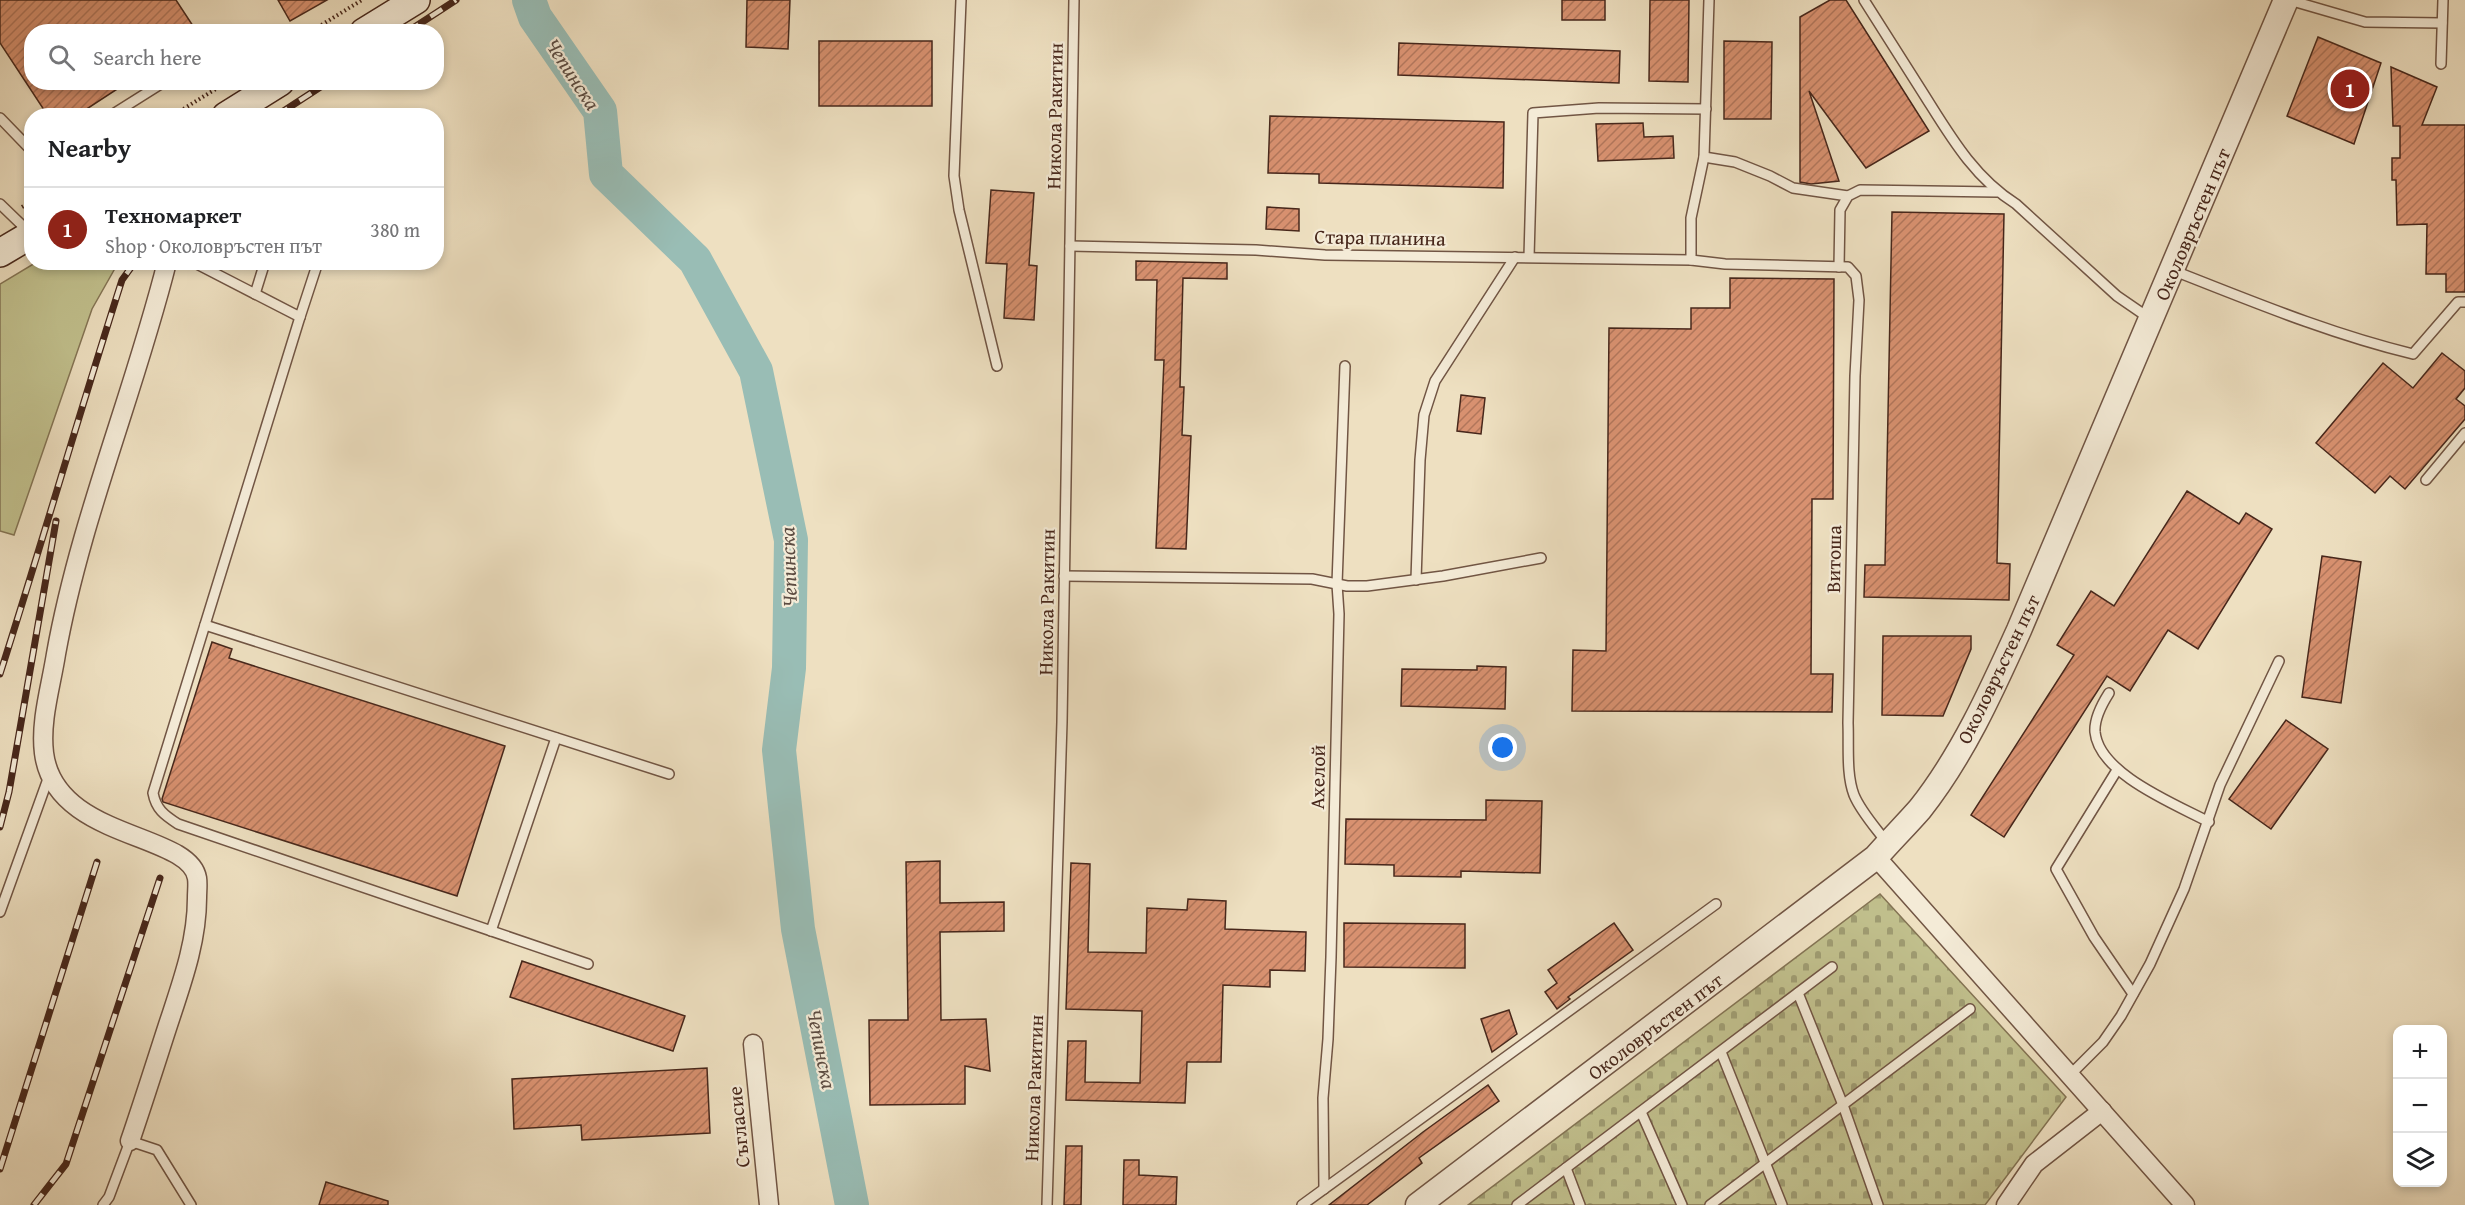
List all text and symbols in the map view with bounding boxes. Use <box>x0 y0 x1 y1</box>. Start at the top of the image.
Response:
search box <box>24 24 444 90</box>
water label: Чепинска <box>538 32 608 117</box>
icon: search <box>45 41 78 74</box>
text: Search here <box>93 41 202 73</box>
street label: Никола Ракитин <box>1038 42 1070 190</box>
pin: 1 <box>2330 66 2370 112</box>
text: Nearby <box>48 128 131 167</box>
street label: Околовръстен път <box>2147 143 2237 305</box>
text: Техномаркет <box>105 199 241 231</box>
text: 1 <box>62 215 73 244</box>
text: 380 m <box>370 215 420 244</box>
street label: Стара планина <box>1314 221 1446 253</box>
text: Shop · Околовръстен път <box>105 231 322 260</box>
street label: Витоша <box>1818 524 1848 593</box>
water label: Чепинска <box>771 526 805 608</box>
street label: Никола Ракитин <box>1030 528 1062 676</box>
street label: Околовръстен път <box>1949 589 2047 749</box>
your location <box>1488 733 1517 762</box>
street label: Ахелой <box>1302 744 1332 810</box>
street label: Околовръстен път <box>1581 965 1729 1087</box>
water label: Чепинска <box>799 1006 845 1092</box>
street label: Никола Ракитин <box>1016 1014 1050 1162</box>
map controls <box>2393 1025 2447 1187</box>
button: + <box>2393 1025 2447 1079</box>
button: − <box>2393 1079 2447 1133</box>
street label: Съгласие <box>719 1085 757 1169</box>
button: layers <box>2393 1133 2447 1187</box>

